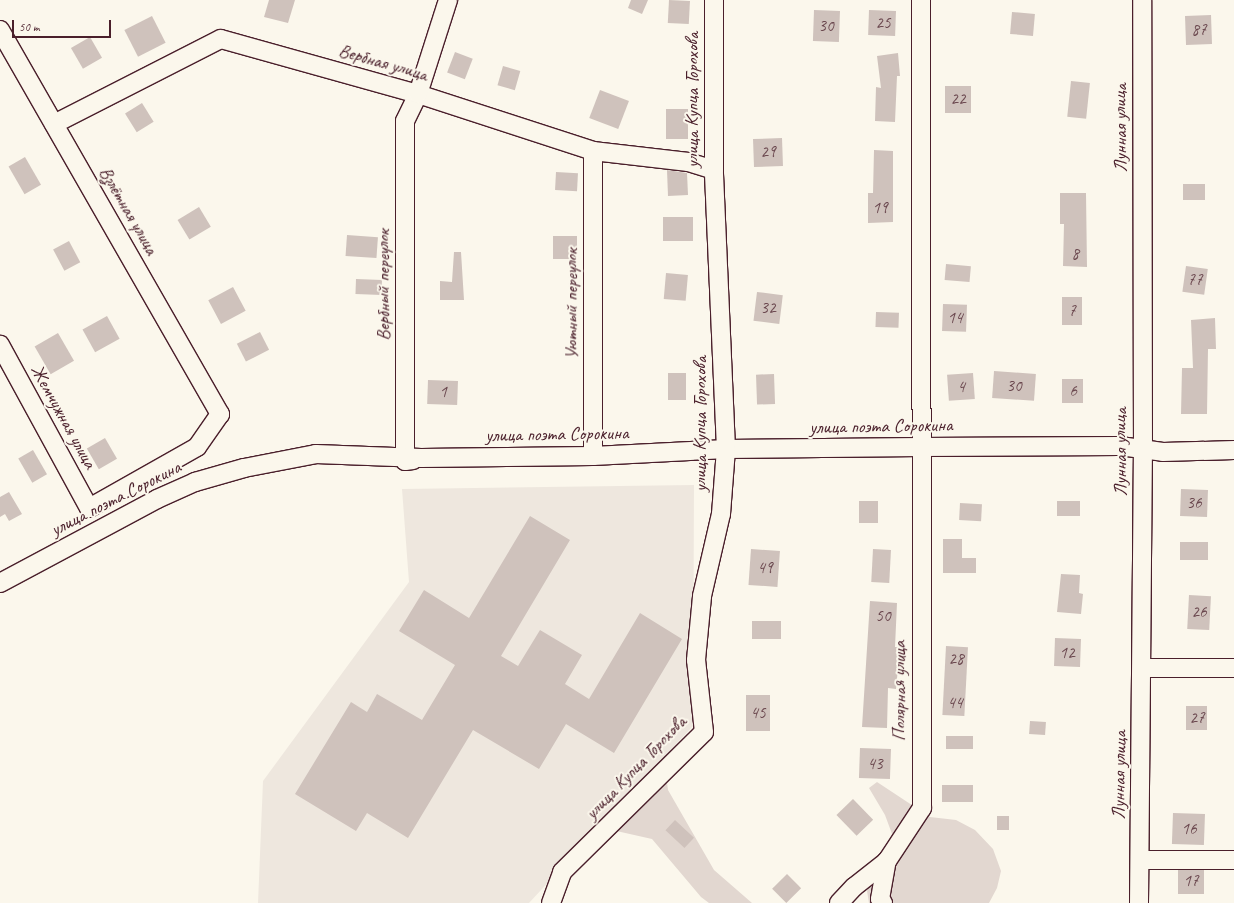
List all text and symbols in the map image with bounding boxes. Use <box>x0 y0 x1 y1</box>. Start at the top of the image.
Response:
scale bar <box>14 12 113 38</box>
house number: 25 <box>875 13 891 33</box>
house number: 30 <box>818 16 834 36</box>
text: 50 m <box>19 19 39 35</box>
house number: 87 <box>1191 20 1207 40</box>
street label: улица Купца Горохова <box>682 33 704 167</box>
street label: Вербная улица <box>336 39 430 87</box>
street label: Лунная улица <box>1110 84 1132 172</box>
house number: 22 <box>950 89 966 109</box>
house number: 29 <box>760 142 776 162</box>
street label: Взлётная улица <box>93 162 163 260</box>
house number: 19 <box>872 198 888 218</box>
street label: Вербный переулок <box>373 229 395 341</box>
house number: 8 <box>1071 244 1079 264</box>
street label: Уютный переулок <box>561 249 583 359</box>
house number: 77 <box>1187 270 1203 290</box>
house number: 32 <box>760 298 776 318</box>
house number: 7 <box>1068 301 1076 321</box>
house number: 14 <box>947 308 963 328</box>
street label: улица Купца Горохова <box>690 357 712 491</box>
street label: Жемчужная улица <box>25 360 101 474</box>
house number: 30 <box>1006 376 1022 396</box>
house number: 4 <box>957 377 965 397</box>
house number: 6 <box>1069 381 1077 401</box>
house number: 1 <box>439 382 447 402</box>
street label: Лунная улица <box>1110 408 1132 496</box>
street label: улица поэта Сорокина <box>809 414 953 440</box>
street label: улица поэта Сорокина <box>485 422 629 448</box>
street label: улица поэта Сорокина <box>47 456 185 542</box>
house number: 36 <box>1186 493 1202 513</box>
house number: 49 <box>757 558 773 578</box>
house number: 26 <box>1191 602 1207 622</box>
house number: 50 <box>875 606 891 626</box>
street label: Полярная улица <box>889 640 911 742</box>
house number: 12 <box>1059 643 1075 663</box>
house number: 28 <box>948 649 964 669</box>
house number: 44 <box>947 693 963 713</box>
house number: 45 <box>750 703 766 723</box>
house number: 27 <box>1189 708 1205 728</box>
street label: улица Купца Горохова <box>581 712 691 824</box>
street label: Лунная улица <box>1108 730 1132 820</box>
house number: 43 <box>867 754 883 774</box>
house number: 16 <box>1181 819 1197 839</box>
house number: 17 <box>1183 871 1199 891</box>

